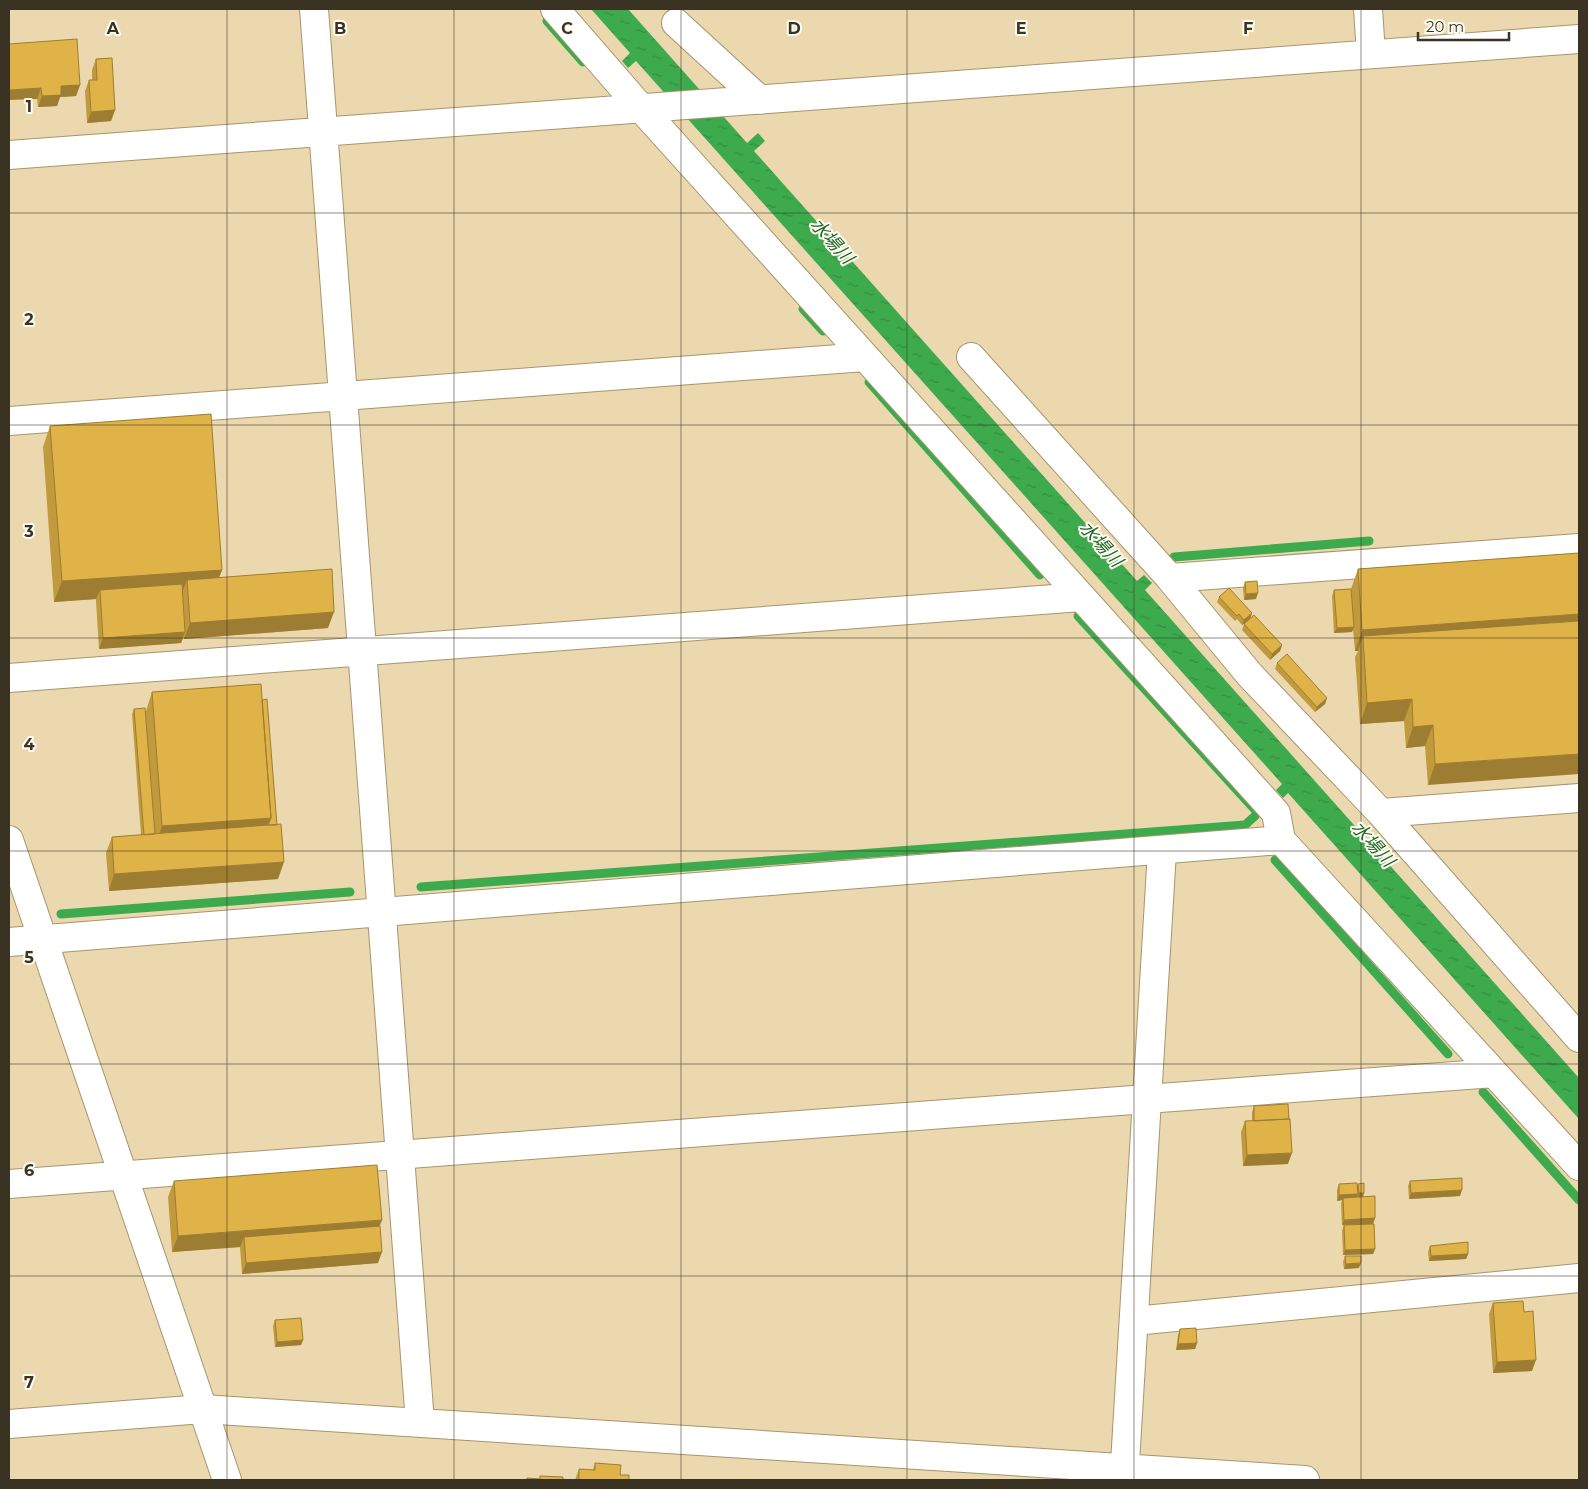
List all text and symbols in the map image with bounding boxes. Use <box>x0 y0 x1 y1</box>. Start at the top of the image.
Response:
scale bar <box>1418 10 1509 42</box>
text: 20 m <box>1426 17 1464 36</box>
text: A <box>106 19 120 38</box>
text: B <box>334 19 346 38</box>
text: C <box>561 19 573 38</box>
text: D <box>787 19 801 38</box>
text: E <box>1016 19 1026 38</box>
text: F <box>1243 19 1253 38</box>
text: 1 <box>26 97 32 116</box>
water label: 水場川 <box>806 214 860 270</box>
text: 2 <box>24 310 34 329</box>
water label: 水場川 <box>1075 517 1129 573</box>
text: 3 <box>23 522 34 541</box>
text: 4 <box>23 735 35 754</box>
water label: 水場川 <box>1347 817 1401 873</box>
text: 5 <box>24 948 34 967</box>
text: 6 <box>24 1161 34 1180</box>
text: 7 <box>24 1373 34 1392</box>

